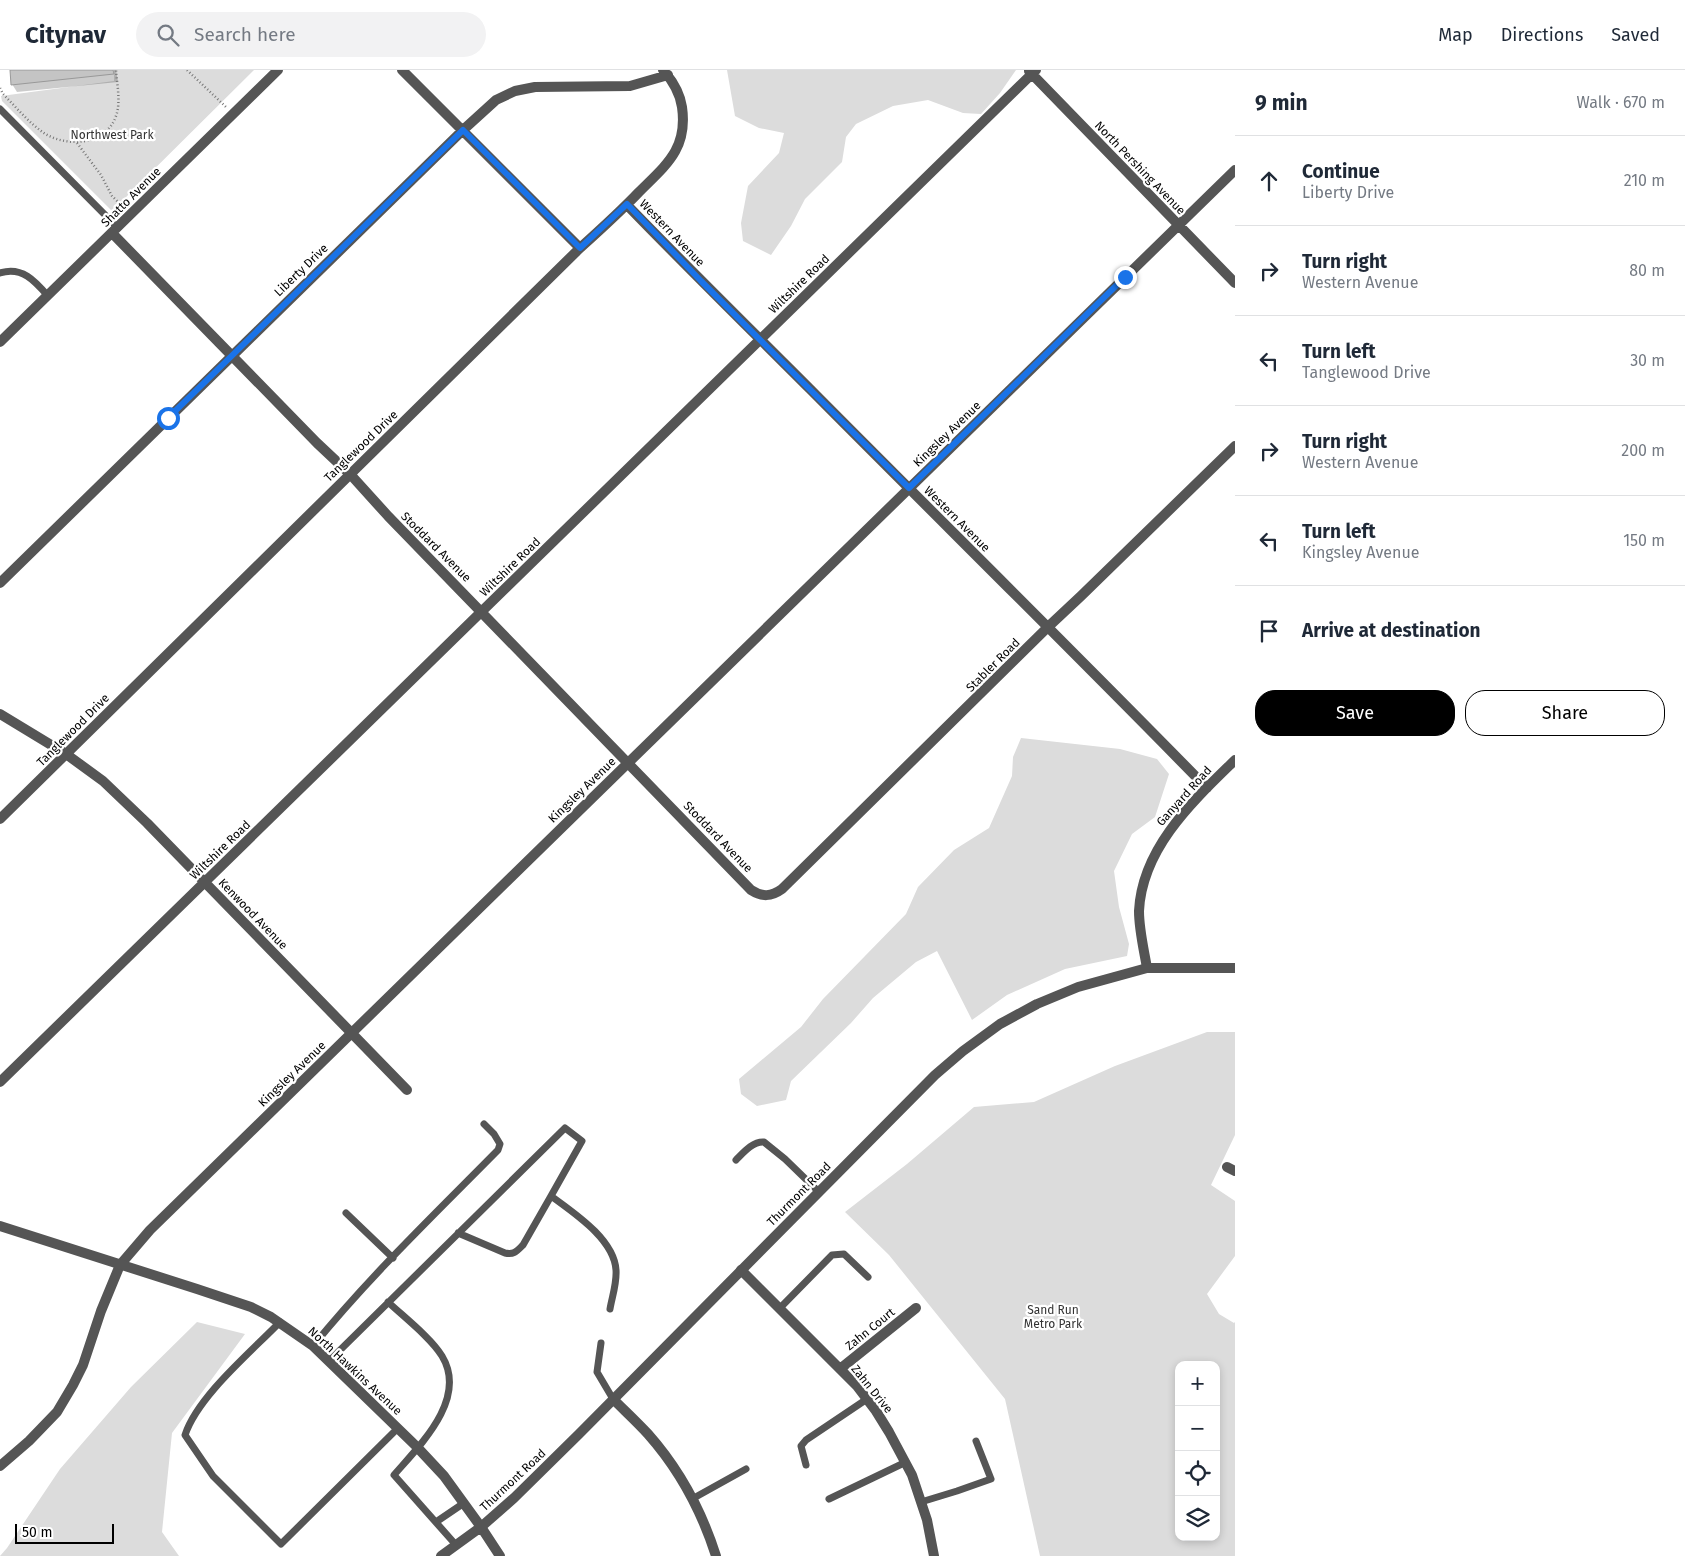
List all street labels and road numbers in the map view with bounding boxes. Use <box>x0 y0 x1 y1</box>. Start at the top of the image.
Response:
street label: North Pershing Avenue <box>1092 118 1188 218</box>
street label: Shatto Avenue <box>98 164 164 230</box>
street label: Western Avenue <box>637 197 707 269</box>
street label: Liberty Drive <box>271 241 331 299</box>
street label: Wiltshire Road <box>766 252 832 316</box>
street label: Kingsley Avenue <box>910 398 984 470</box>
street label: Tanglewood Drive <box>321 407 401 485</box>
street label: Western Avenue <box>921 483 993 555</box>
street label: Stoddard Avenue <box>398 509 474 585</box>
street label: Wiltshire Road <box>477 535 543 599</box>
street label: Stabler Road <box>963 635 1023 695</box>
street label: Tanglewood Drive <box>34 691 112 769</box>
street label: Kingsley Avenue <box>545 754 619 826</box>
street label: Ganyard Road <box>1154 763 1214 829</box>
street label: Stoddard Avenue <box>681 799 755 875</box>
street label: Wiltshire Road <box>187 818 253 882</box>
street label: Kenwood Avenue <box>216 876 290 952</box>
street label: Kingsley Avenue <box>255 1038 329 1110</box>
street label: Thurmont Road <box>764 1159 834 1229</box>
street label: Zahn Court <box>843 1304 898 1353</box>
street label: North Hawkins Avenue <box>305 1324 405 1418</box>
street label: Zahn Drive <box>848 1362 896 1416</box>
street label: Thurmont Road <box>477 1446 549 1514</box>

